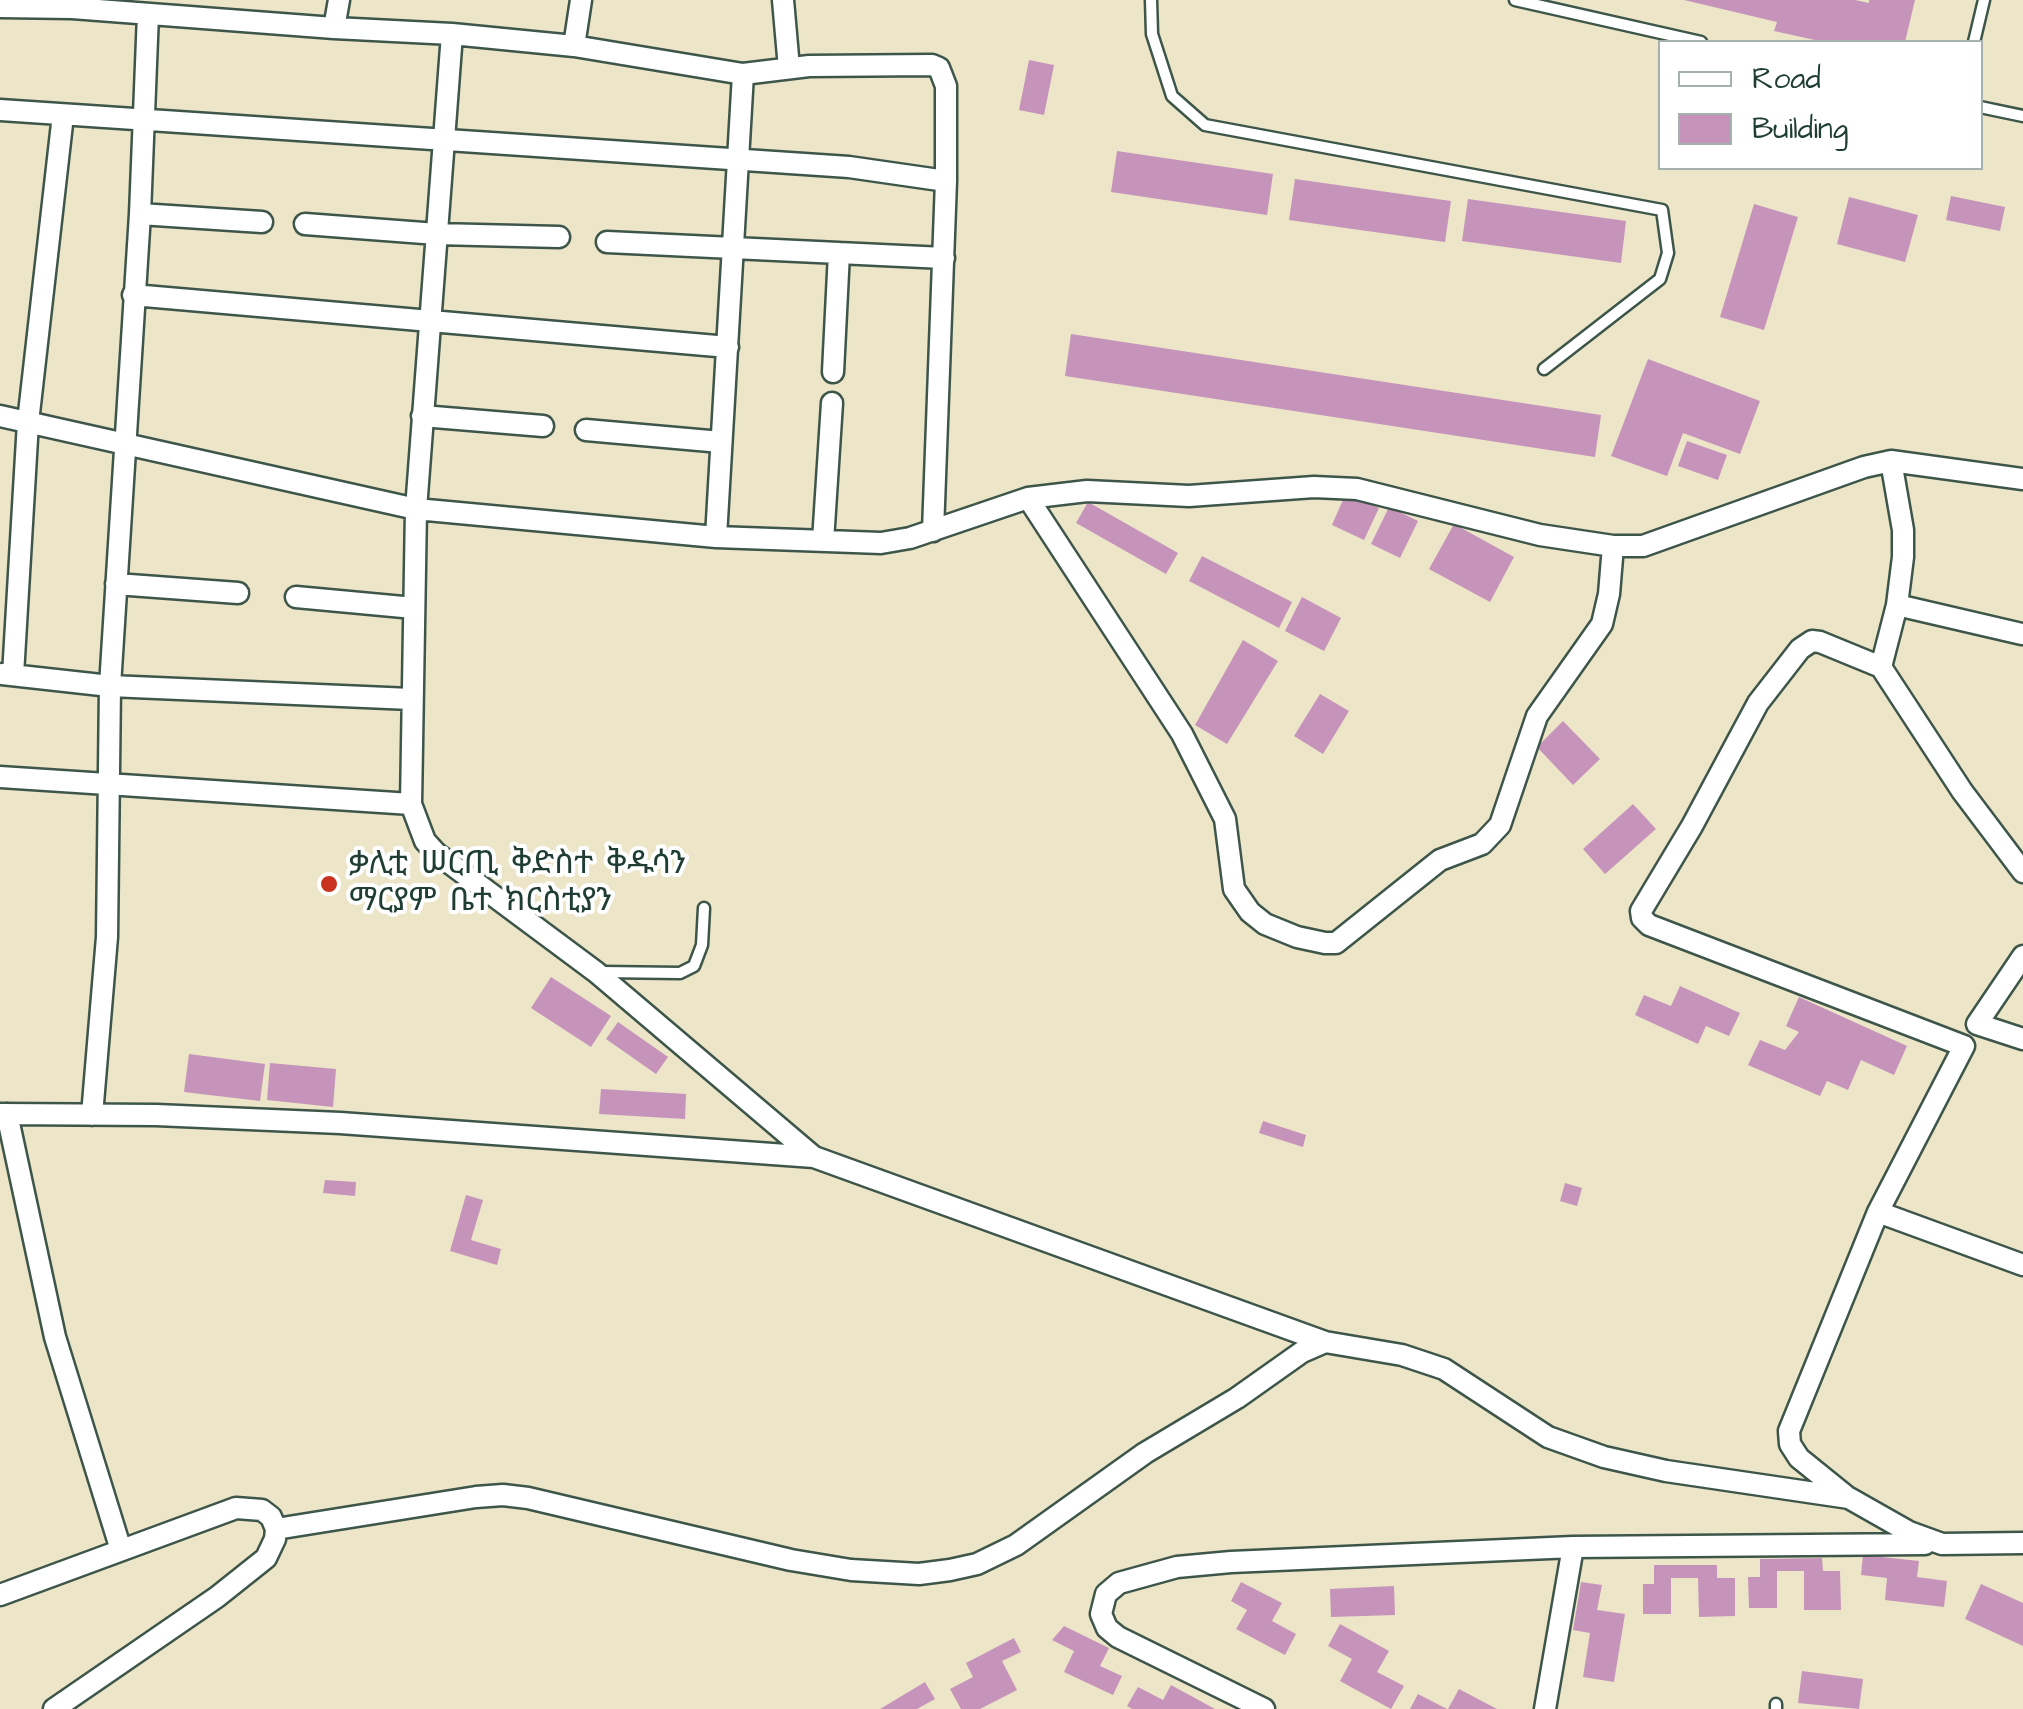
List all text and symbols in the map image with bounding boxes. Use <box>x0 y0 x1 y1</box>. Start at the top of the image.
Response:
legend <box>1658 40 1983 170</box>
text: Road <box>1752 58 1821 100</box>
text: Building <box>1752 108 1848 150</box>
place label: ቃሊቲ ሠርጢ ቅድስተ ቅዱሳን ማርያም ቤተ ክርስቲያን <box>349 847 686 922</box>
marker: ቃሊቲ ሠርጢ ቅድስተ ቅዱሳን ማርያም ቤተ ክርስቲያን <box>318 873 340 895</box>

